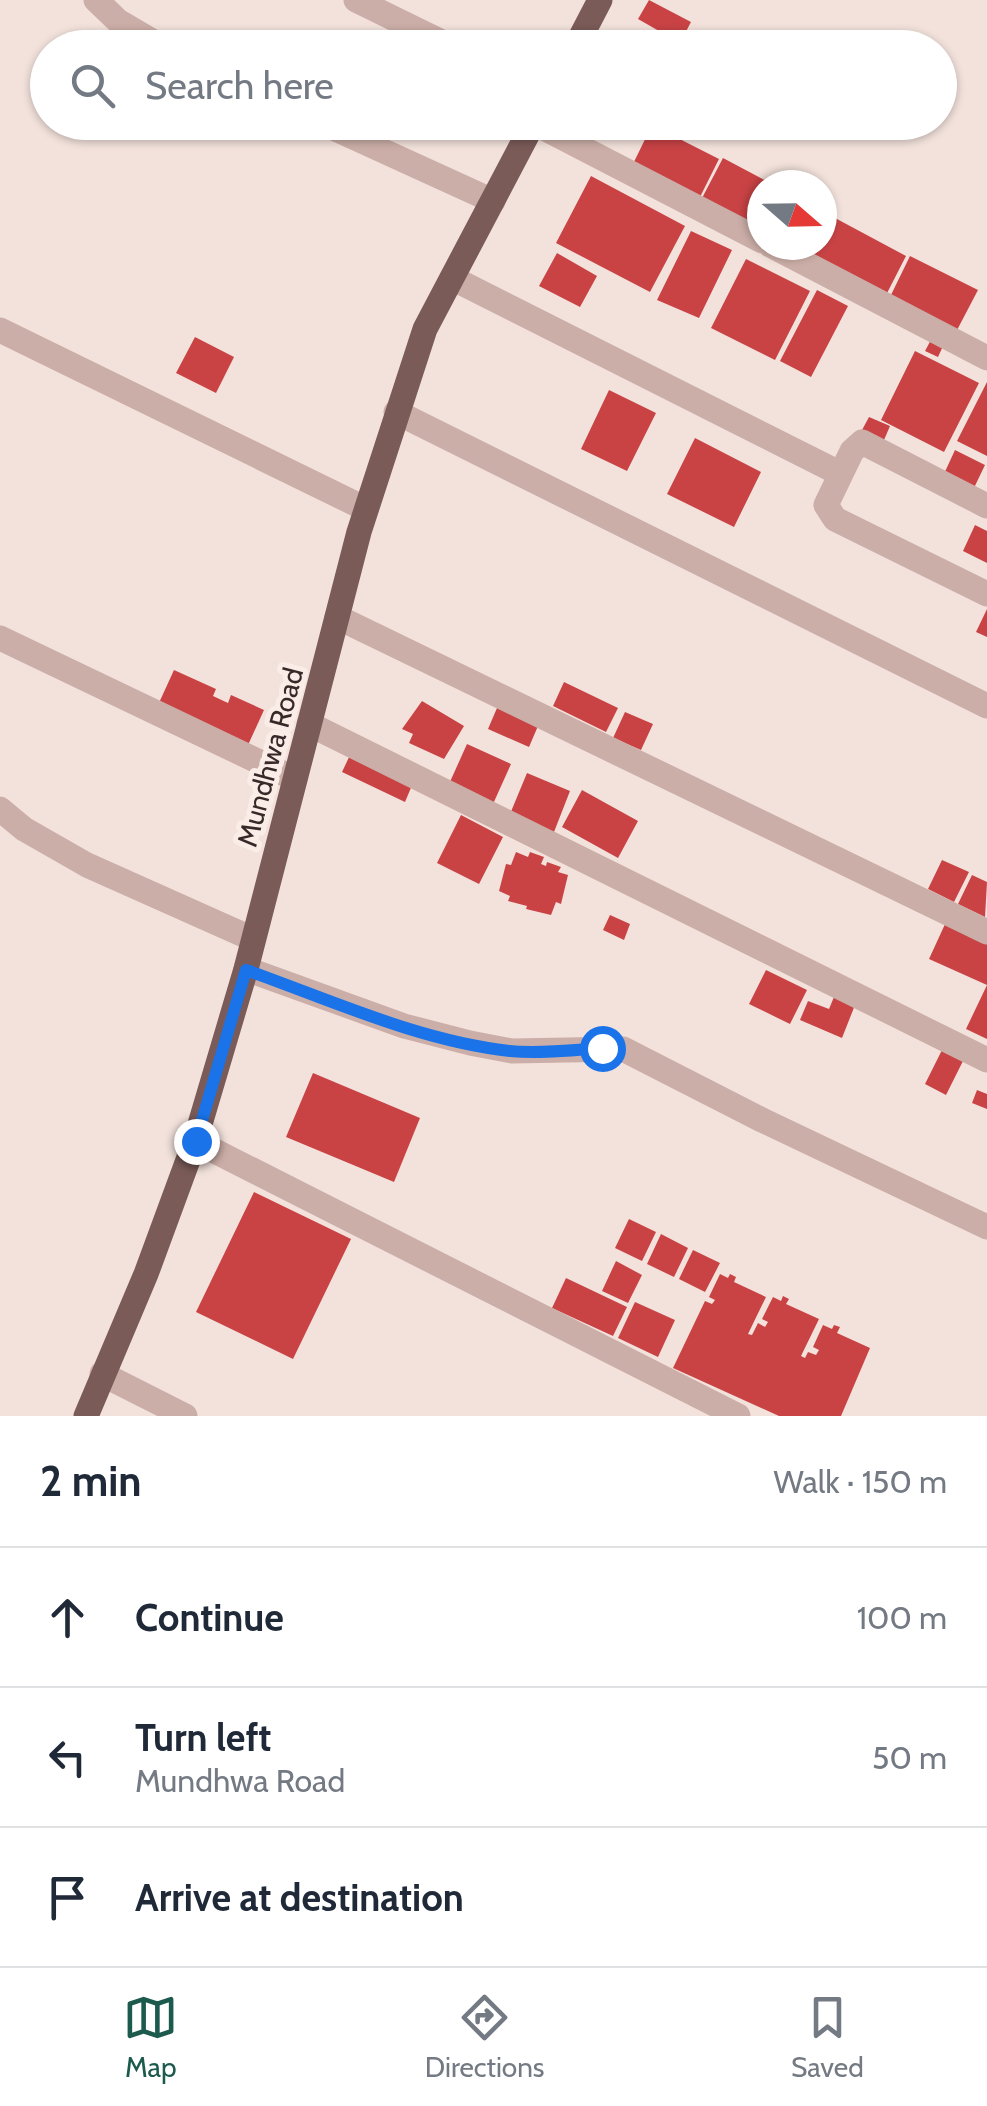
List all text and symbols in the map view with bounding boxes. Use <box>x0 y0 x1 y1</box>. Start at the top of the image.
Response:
search box <box>30 30 957 140</box>
icon: search <box>65 58 120 113</box>
text: Search here <box>145 62 334 109</box>
north arrow <box>747 170 837 260</box>
street label: Mundhwa Road <box>230 664 310 850</box>
route start <box>580 1026 626 1072</box>
route end <box>174 1119 220 1165</box>
text: 2 min <box>40 1455 141 1507</box>
text: Walk · 150 m <box>773 1462 947 1501</box>
icon: ahead <box>40 1590 95 1645</box>
text: Continue <box>135 1594 284 1641</box>
text: 100 m <box>857 1598 947 1637</box>
text: Turn left <box>135 1714 271 1761</box>
icon: left <box>40 1730 95 1785</box>
text: 50 m <box>872 1738 947 1777</box>
text: Mundhwa Road <box>135 1761 345 1800</box>
icon: arrive <box>40 1870 95 1925</box>
text: Arrive at destination <box>135 1874 464 1921</box>
tab: Map <box>123 1990 178 2084</box>
tab: Directions <box>425 1990 544 2084</box>
tab: Saved <box>791 1990 864 2084</box>

